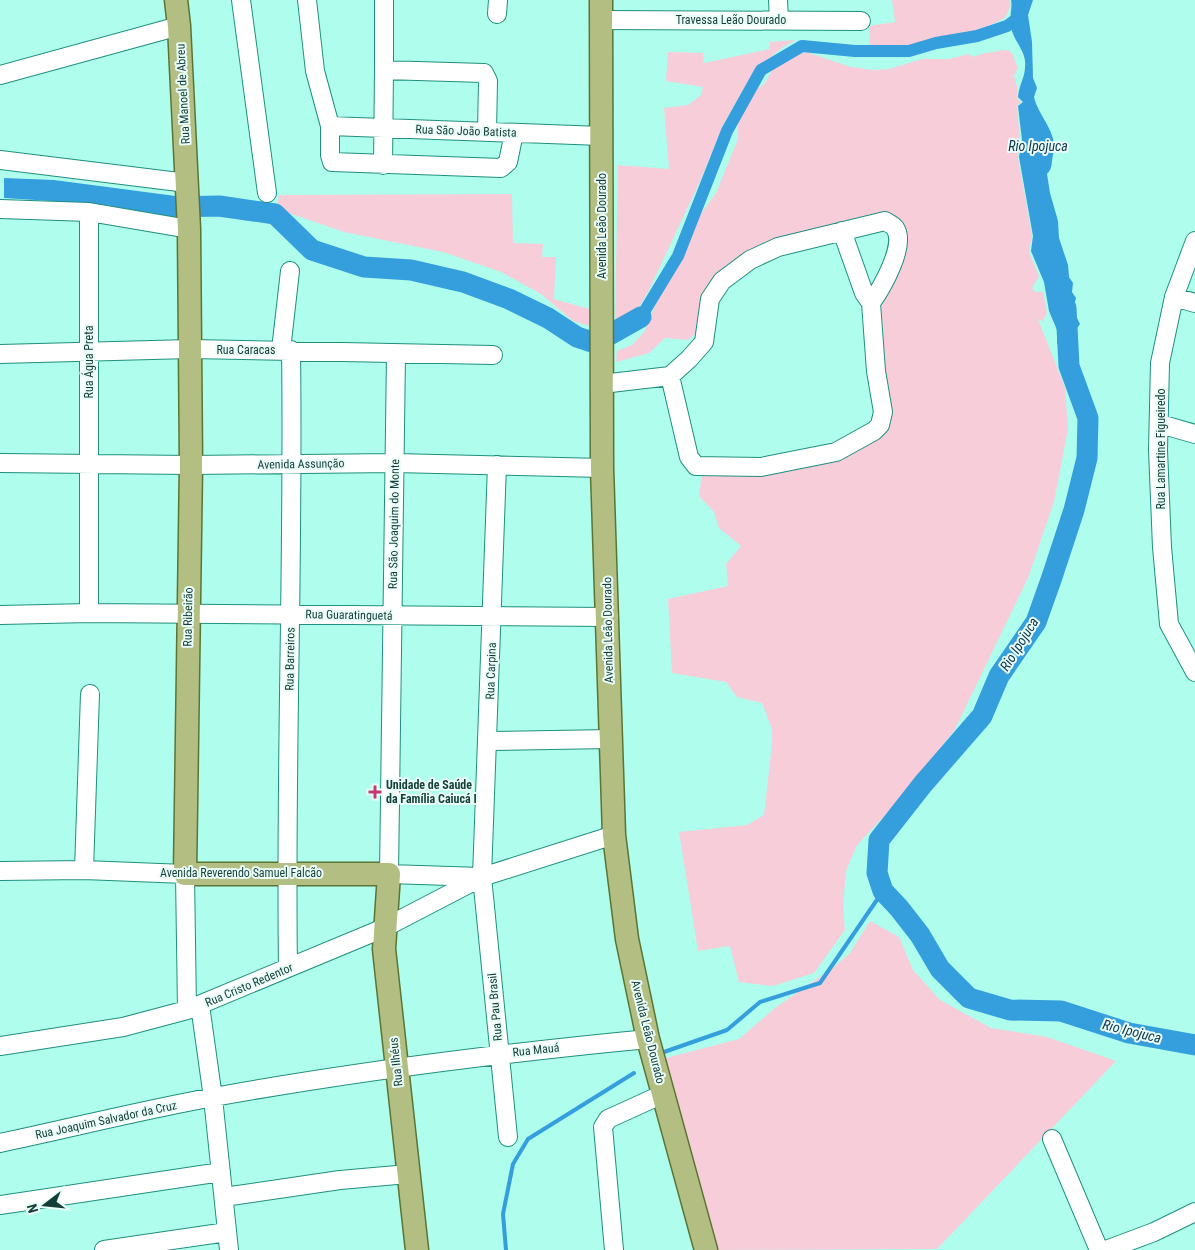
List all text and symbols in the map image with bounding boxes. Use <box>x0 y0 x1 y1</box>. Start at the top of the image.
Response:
street label: Travessa Leão Dourado <box>676 13 786 27</box>
street label: Rua Manoel de Abreu <box>173 43 193 145</box>
street label: Rua São João Batista <box>415 122 517 140</box>
water label: Rio Ipojuca <box>1008 138 1068 154</box>
street label: Avenida Leão Dourado <box>595 173 609 279</box>
street label: Rua Água Preta <box>81 325 96 398</box>
street label: Rua Caracas <box>216 343 276 357</box>
street label: Rua Lamartine Figueiredo <box>1154 388 1168 510</box>
street label: Avenida Assunção <box>257 456 345 472</box>
street label: Rua São Joaquim do Monte <box>386 458 402 589</box>
street label: Avenida Leão Dourado <box>600 577 616 683</box>
street label: Rua Ribeirão <box>180 587 196 647</box>
street label: Rua Guaratinguetá <box>305 607 393 623</box>
water label: Rio Ipojuca <box>996 614 1042 674</box>
street label: Rua Barreiros <box>282 627 298 691</box>
street label: Rua Carpina <box>483 642 499 700</box>
place label: Unidade de Saúde da Família Caiucá I <box>386 778 477 806</box>
marker: Unidade de Saúde da Família Caiucá I <box>368 785 382 799</box>
street label: Avenida Reverendo Samuel Falcão <box>160 866 322 880</box>
street label: Rua Cristo Redentor <box>203 960 295 1010</box>
street label: Rua Pau Brasil <box>485 972 505 1042</box>
street label: Avenida Leão Dourado <box>628 979 668 1085</box>
water label: Rio Ipojuca <box>1101 1016 1163 1046</box>
street label: Rua Ilhéus <box>386 1037 406 1087</box>
street label: Rua Mauá <box>512 1041 560 1059</box>
street label: Rua Joaquim Salvador da Cruz <box>34 1098 178 1142</box>
north arrow <box>20 1180 70 1230</box>
text: N <box>24 1202 41 1215</box>

